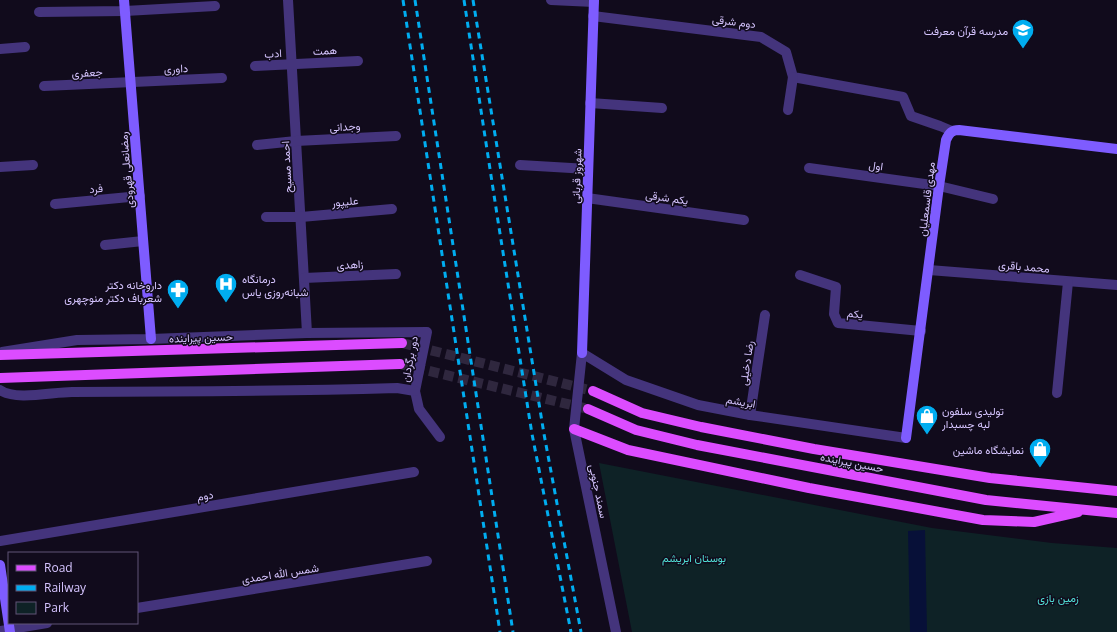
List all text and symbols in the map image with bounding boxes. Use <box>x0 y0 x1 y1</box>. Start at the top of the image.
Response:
street label: دوم شرقی <box>711 11 757 32</box>
school or university icon: مدرسه قرآن معرفت <box>1010 17 1036 50</box>
place label: مدرسه قرآن معرفت <box>924 23 1008 38</box>
street label: همت <box>313 42 338 58</box>
street label: ادب <box>264 45 282 61</box>
street label: داوری <box>164 60 188 76</box>
street label: جعفری <box>71 64 103 80</box>
street label: وجدانی <box>329 118 361 134</box>
street label: رمضانعلی قهرودی <box>115 131 137 209</box>
street label: احمد مسیح <box>277 140 296 193</box>
street label: شهروز قربانی <box>568 148 584 204</box>
street label: اول <box>868 157 884 173</box>
street label: مهدی قاسمعلیان <box>914 161 938 237</box>
street label: فرد <box>89 180 103 196</box>
street label: یکم شرقی <box>644 187 689 208</box>
street label: علیپور <box>330 192 359 211</box>
street label: زاهدی <box>336 256 364 272</box>
street label: محمد باقری <box>998 256 1050 276</box>
hospital icon: درمانگاه شبانه‌روزی یاس <box>213 271 239 304</box>
place label: درمانگاه شبانه‌روزی یاس <box>242 271 309 299</box>
place label: داروخانه دکتر شعرباف دکتر منوچهری <box>64 277 162 306</box>
pharmacy icon: داروخانه دکتر شعرباف دکتر منوچهری <box>165 277 191 310</box>
street label: یکم <box>846 305 864 322</box>
street label: حسین پیراینده <box>169 328 233 347</box>
street label: دور برگردان <box>397 335 421 383</box>
street label: رضا دخیلی <box>735 339 757 386</box>
street label: ابریشم <box>725 391 757 412</box>
shop icon: تولیدی سلفون لبه‌ چسبدار <box>914 403 940 436</box>
place label: تولیدی سلفون لبه‌ چسبدار <box>941 403 1005 432</box>
shop icon: نمایشگاه ماشین <box>1027 436 1053 469</box>
place label: نمایشگاه ماشین <box>953 442 1024 457</box>
street label: حسین پیراینده <box>819 449 885 476</box>
street label: سمند جنوبی <box>586 463 612 520</box>
street label: دوم <box>195 486 215 505</box>
park label: بوستان ابریشم <box>662 550 726 566</box>
legend <box>8 552 138 624</box>
text: Road <box>44 559 73 576</box>
street label: شمس الله احمدی <box>240 559 320 587</box>
text: Railway <box>44 579 87 596</box>
park label: زمین بازی <box>1037 590 1079 605</box>
text: Park <box>44 599 70 616</box>

